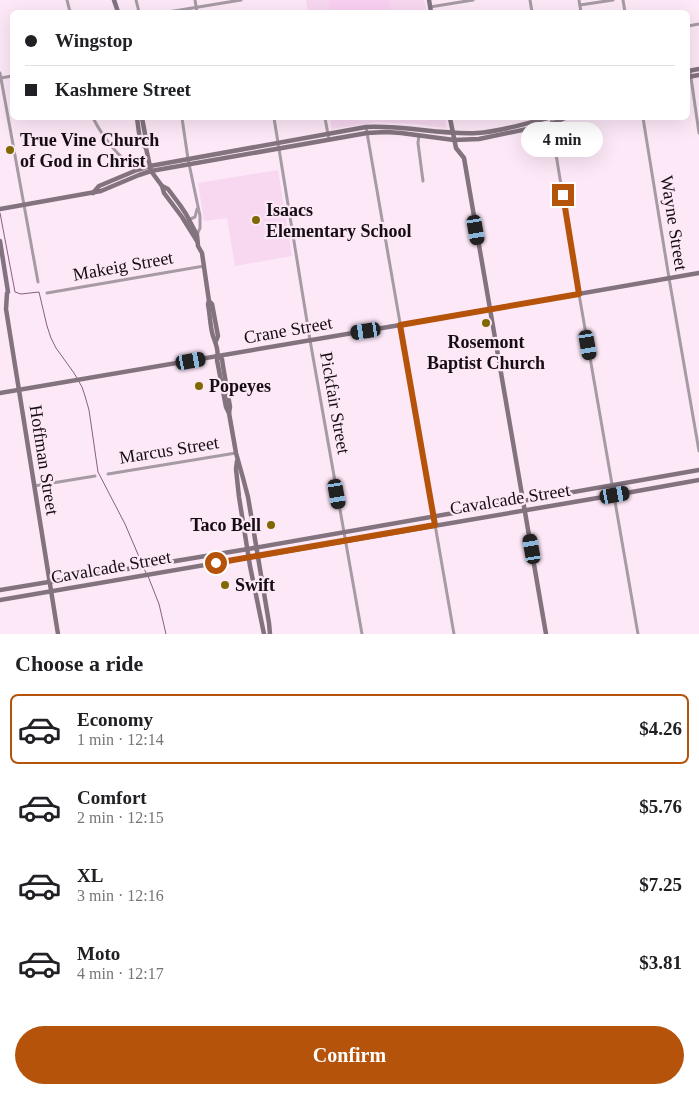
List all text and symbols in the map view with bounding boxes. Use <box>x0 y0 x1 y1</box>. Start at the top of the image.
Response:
text: Wingstop <box>55 30 133 51</box>
text: Kashmere Street <box>55 79 191 100</box>
callout: 4 min <box>522 122 604 158</box>
place label: True Vine Church of God in Christ <box>20 130 159 171</box>
text: 4 min <box>543 131 581 148</box>
marker: True Vine Church of God in Christ <box>4 144 16 156</box>
street label: Wayne Street <box>657 174 691 272</box>
route end <box>552 184 574 206</box>
place label: Isaacs Elementary School <box>266 200 412 241</box>
marker: Isaacs Elementary School <box>250 214 262 226</box>
car <box>466 214 485 246</box>
street label: Makeig Street <box>71 247 175 285</box>
street label: Crane Street <box>242 312 334 348</box>
marker: Rosemont Baptist Church <box>480 317 492 329</box>
car <box>350 321 381 341</box>
car <box>578 329 597 361</box>
place label: Rosemont Baptist Church <box>427 332 545 373</box>
street label: Pickfair Street <box>316 350 354 456</box>
car <box>174 351 207 371</box>
place label: Popeyes <box>209 376 271 396</box>
marker: Popeyes <box>193 380 205 392</box>
street label: Hoffman Street <box>25 404 63 516</box>
street label: Marcus Street <box>118 432 220 468</box>
car <box>327 478 346 510</box>
street label: Cavalcade Street <box>448 480 572 518</box>
car <box>598 485 631 505</box>
place label: Taco Bell <box>190 515 261 535</box>
marker: Taco Bell <box>265 519 277 531</box>
car <box>522 533 541 565</box>
street label: Cavalcade Street <box>49 547 173 587</box>
route start <box>205 552 227 574</box>
place label: Swift <box>235 575 275 595</box>
marker: Swift <box>219 579 231 591</box>
text: Choose a ride <box>15 651 143 676</box>
icon: car <box>17 707 62 752</box>
text: Economy <box>77 709 153 730</box>
text: $4.26 <box>639 718 682 739</box>
text: 1 min · 12:14 <box>77 731 164 748</box>
icon: car <box>17 785 62 830</box>
text: Comfort <box>77 787 147 808</box>
text: $5.76 <box>639 796 682 817</box>
text: 2 min · 12:15 <box>77 809 164 826</box>
icon: car <box>17 863 62 908</box>
text: XL <box>77 865 103 886</box>
text: $7.25 <box>639 874 682 895</box>
text: 3 min · 12:16 <box>77 887 164 904</box>
icon: car <box>17 941 62 986</box>
text: Moto <box>77 943 120 964</box>
text: $3.81 <box>639 952 682 973</box>
text: 4 min · 12:17 <box>77 965 164 982</box>
button: Confirm <box>15 1026 684 1084</box>

